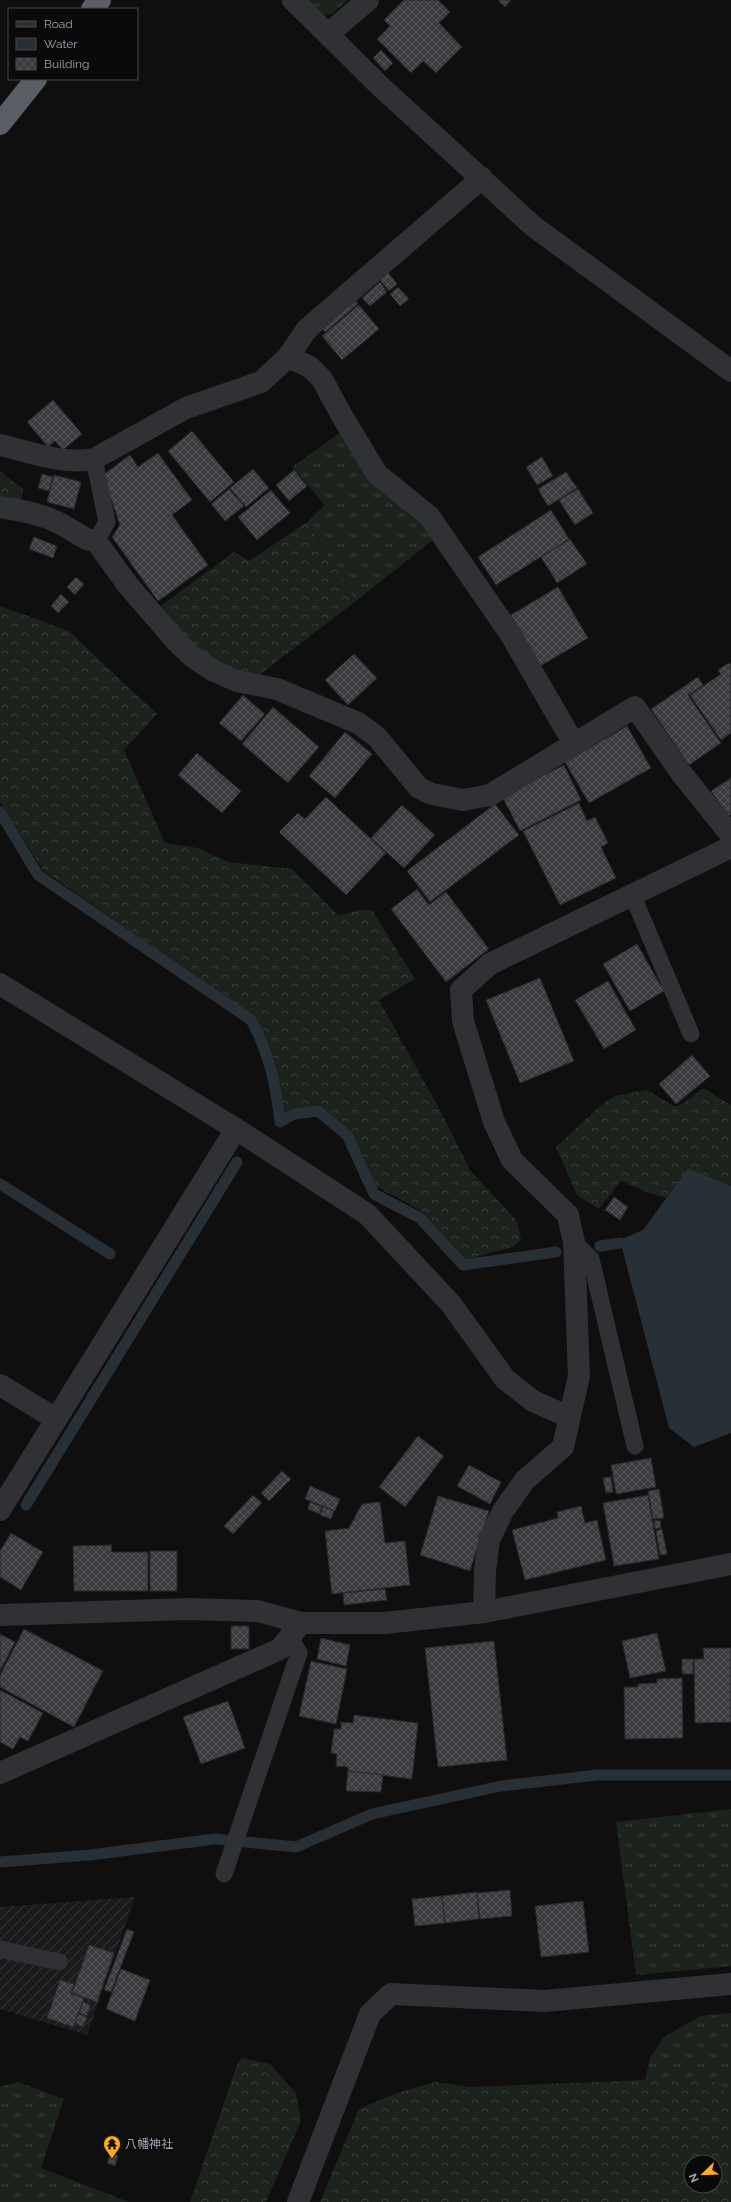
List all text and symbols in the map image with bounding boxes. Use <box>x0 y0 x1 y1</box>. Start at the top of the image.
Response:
legend <box>8 8 138 80</box>
text: Road <box>44 17 73 31</box>
text: Water <box>44 37 78 51</box>
text: Building <box>44 57 90 71</box>
temple icon: 八幡神社 <box>102 2134 122 2159</box>
place label: 八幡神社 <box>125 2137 173 2151</box>
north arrow <box>683 2154 723 2194</box>
text: N <box>687 2171 702 2184</box>

